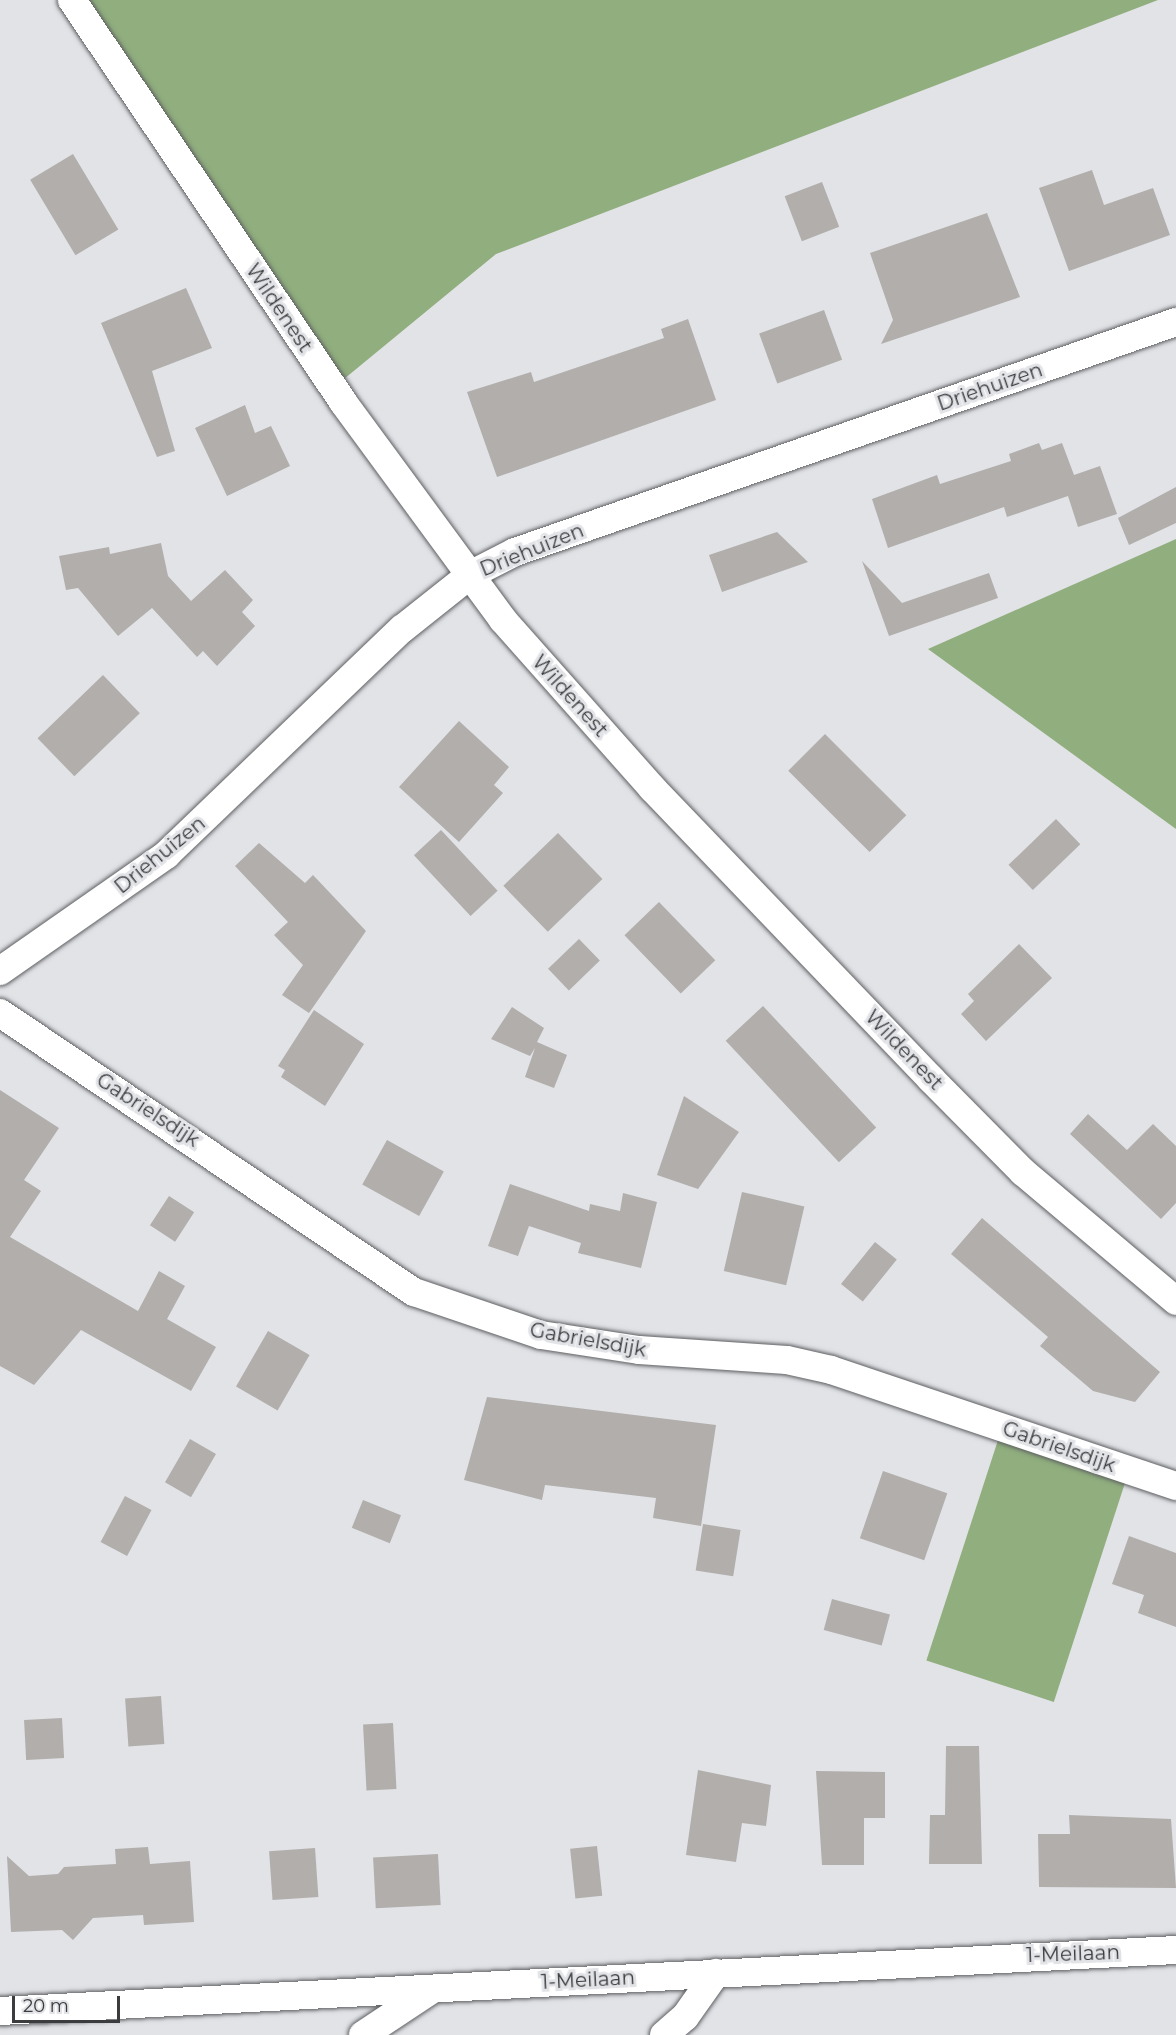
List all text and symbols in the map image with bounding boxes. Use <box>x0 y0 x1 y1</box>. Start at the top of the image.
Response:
street label: Wildenest <box>241 259 317 357</box>
street label: Driehuizen <box>934 358 1046 416</box>
street label: Driehuizen <box>477 518 587 582</box>
street label: Wildenest <box>527 650 613 742</box>
street label: Driehuizen <box>110 811 210 899</box>
street label: Wildenest <box>860 1005 948 1095</box>
street label: Gabrielsdijk <box>92 1068 204 1152</box>
street label: Gabrielsdijk <box>528 1318 648 1362</box>
street label: Gabrielsdijk <box>999 1416 1119 1478</box>
street label: 1-Meilaan <box>1026 1940 1120 1968</box>
street label: 1-Meilaan <box>540 1966 636 1994</box>
scale bar <box>15 1984 123 2022</box>
text: 20 m <box>23 1995 69 2017</box>

